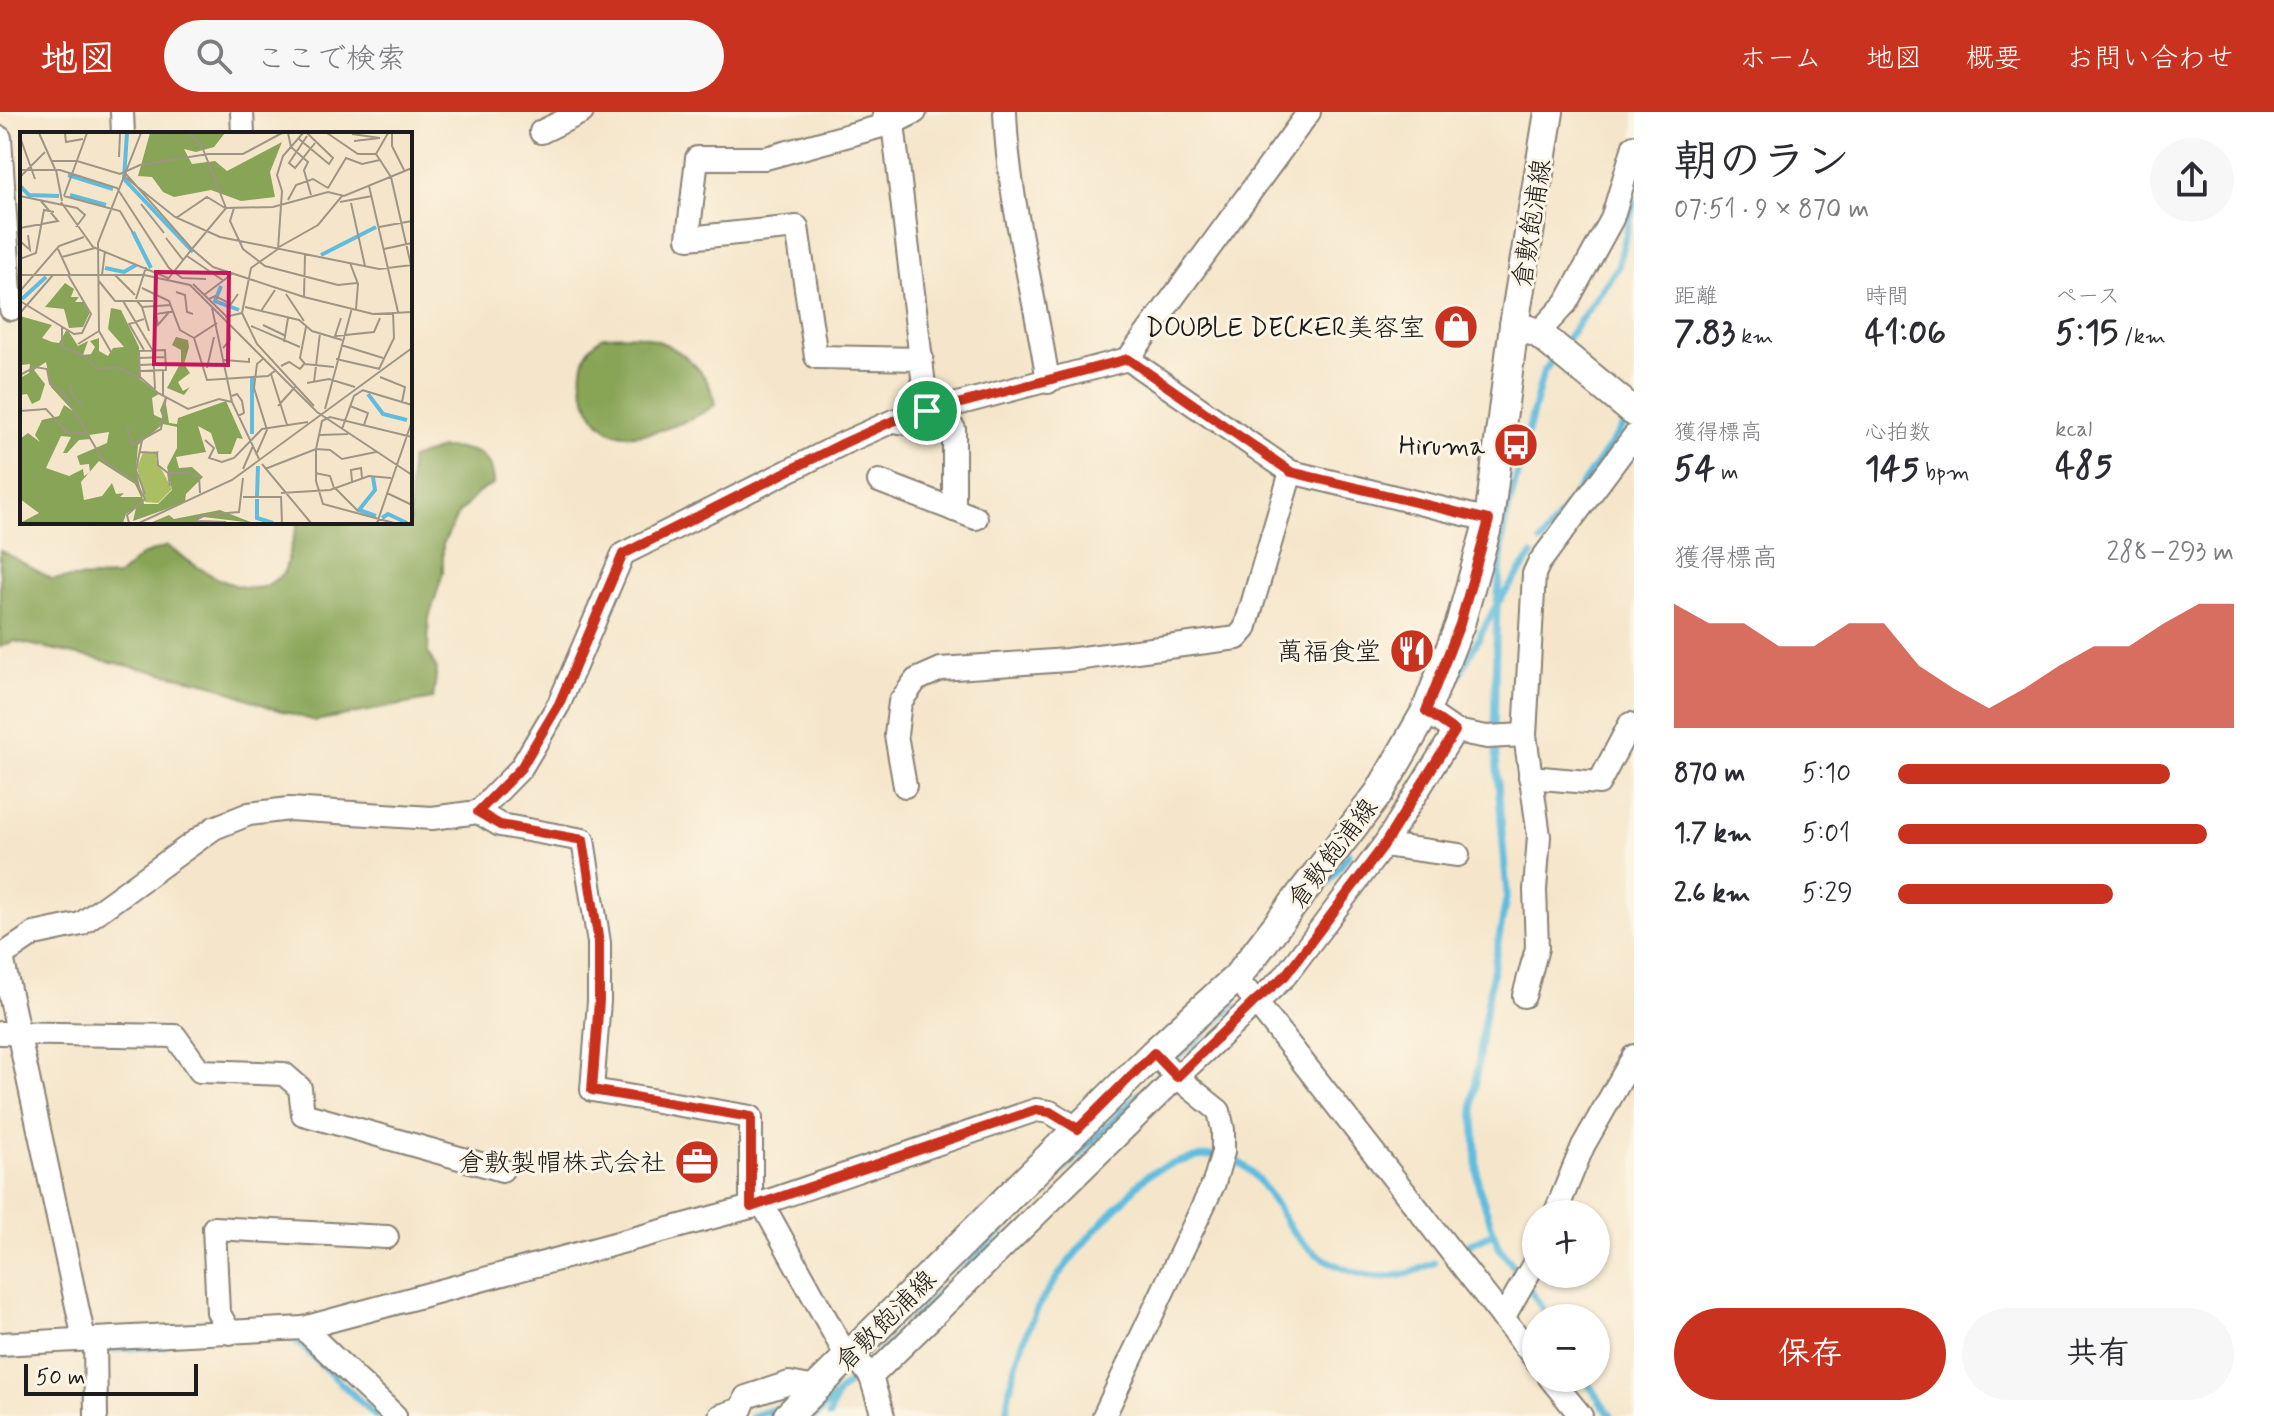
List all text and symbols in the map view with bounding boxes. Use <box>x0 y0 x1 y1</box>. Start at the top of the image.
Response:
search box <box>164 20 724 92</box>
icon: search <box>192 34 236 78</box>
text: 地図 <box>40 36 116 85</box>
text: ここで検索 <box>256 40 406 79</box>
text: ホーム <box>1739 41 1822 78</box>
text: 地図 <box>1866 41 1922 78</box>
text: 概要 <box>1966 41 2022 78</box>
text: お問い合わせ <box>2066 41 2234 78</box>
inset map <box>20 132 412 524</box>
text: 朝のラン <box>1674 134 1850 192</box>
button: share <box>2150 138 2234 222</box>
street label: 倉敷飽浦線 <box>1506 156 1560 290</box>
text: 07:51 · 9 × 870 m <box>1674 193 1869 227</box>
text: 距離 <box>1674 283 1718 311</box>
text: 時間 <box>1865 283 1909 311</box>
text: ペース <box>2055 283 2120 311</box>
shop icon: DOUBLE DECKER美容室 <box>1432 303 1480 351</box>
text: 7.83 <box>1674 311 1735 356</box>
text: 41:06 <box>1865 311 1946 356</box>
text: 5:15 <box>2055 311 2118 356</box>
place label: DOUBLE DECKER美容室 <box>1146 312 1425 346</box>
text: km <box>1735 323 1773 351</box>
text: /km <box>2118 323 2166 351</box>
pin <box>893 377 961 445</box>
icon: arrive <box>905 389 949 433</box>
text: kcal <box>2055 416 2092 444</box>
text: 獲得標高 <box>1674 419 1762 447</box>
text: 心拍数 <box>1865 419 1931 447</box>
bus stop icon: Hiruma <box>1492 421 1540 469</box>
place label: Hiruma <box>1399 430 1485 464</box>
text: 485 <box>2055 444 2113 489</box>
text: 54 <box>1674 447 1715 492</box>
text: 145 <box>1865 447 1919 492</box>
text: m <box>1715 459 1739 487</box>
text: bpm <box>1919 459 1970 487</box>
text: 288–293 m <box>2106 536 2234 570</box>
text: 獲得標高 <box>1674 542 1778 576</box>
restaurant icon: 萬福食堂 <box>1388 627 1436 675</box>
place label: 萬福食堂 <box>1277 636 1381 670</box>
text: 870 m <box>1674 757 1745 791</box>
text: 5:10 <box>1802 757 1851 791</box>
street label: 倉敷飽浦線 <box>1281 792 1386 916</box>
text: 1.7 km <box>1674 817 1752 851</box>
text: 5:01 <box>1802 817 1850 851</box>
text: 2.6 km <box>1674 877 1750 911</box>
text: 5:29 <box>1802 877 1853 911</box>
office icon: 倉敷製帽株式会社 <box>673 1138 721 1186</box>
place label: 倉敷製帽株式会社 <box>458 1147 666 1181</box>
map controls <box>1522 1200 1610 1392</box>
button: + <box>1522 1200 1610 1288</box>
street label: 倉敷飽浦線 <box>828 1263 944 1379</box>
button: − <box>1522 1304 1610 1392</box>
button: 保存 <box>1674 1308 1946 1400</box>
button: 共有 <box>1962 1308 2234 1400</box>
scale bar <box>24 1360 198 1396</box>
text: 50 m <box>36 1364 85 1392</box>

